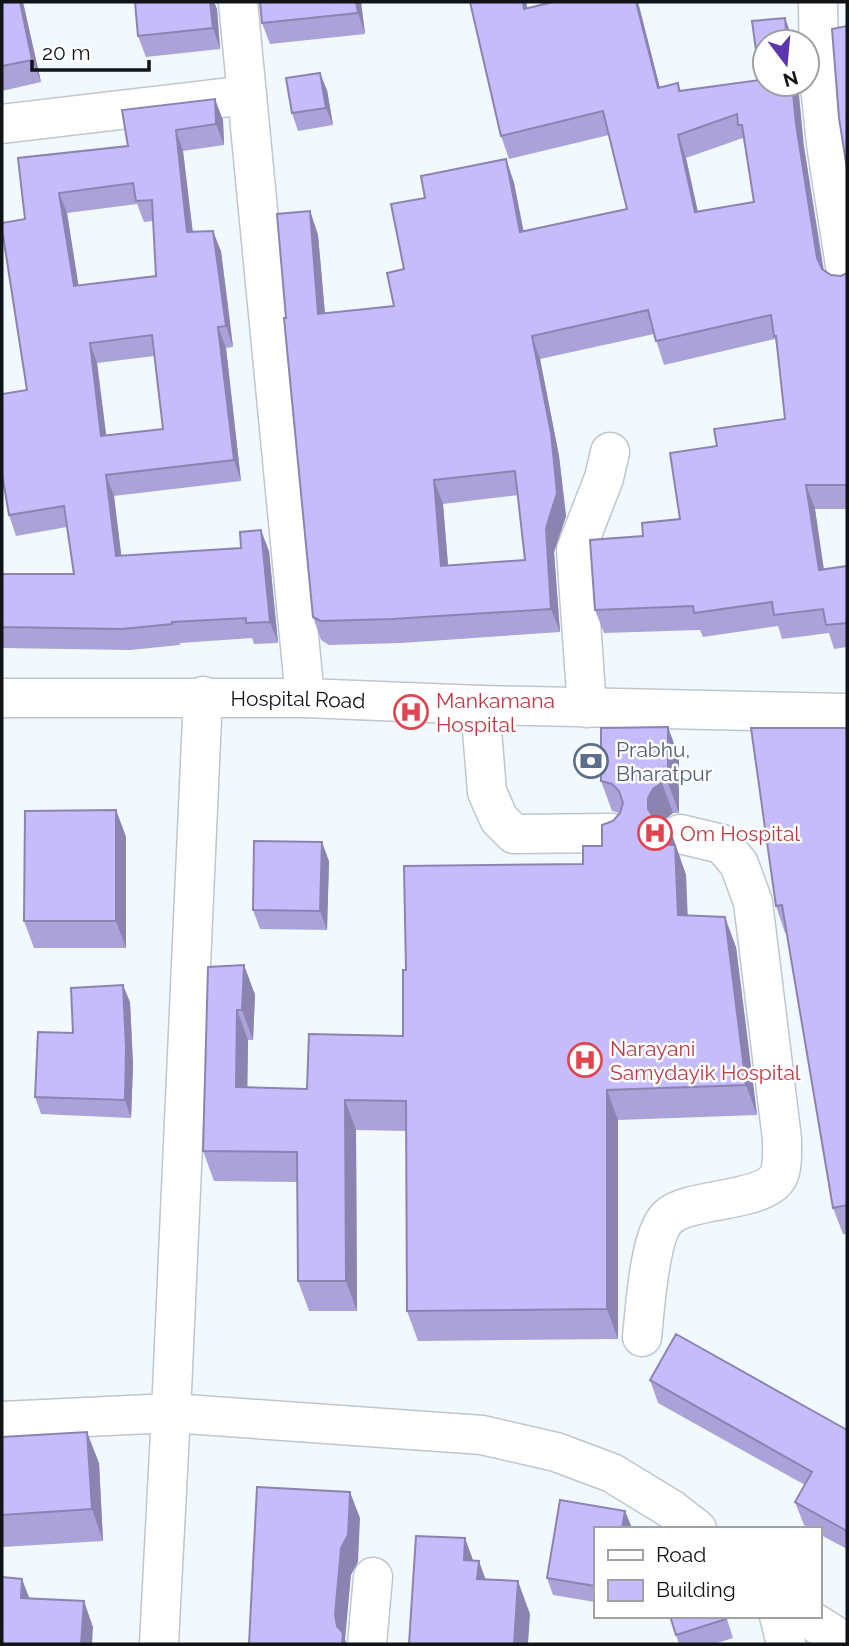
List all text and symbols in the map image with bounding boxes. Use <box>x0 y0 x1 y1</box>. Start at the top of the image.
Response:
scale bar <box>32 28 149 72</box>
north arrow <box>751 28 821 98</box>
text: 20 m <box>42 40 90 65</box>
text: N <box>781 67 801 92</box>
street label: Hospital Road <box>231 685 366 713</box>
place label: Mankamana Hospital <box>436 688 555 737</box>
hospital icon: Mankamana Hospital <box>392 693 430 731</box>
place label: Prabhu, Bharatpur <box>616 737 713 786</box>
bank icon: Prabhu, Bharatpur <box>572 742 610 780</box>
hospital icon: Om Hospital <box>636 814 674 852</box>
place label: Om Hospital <box>680 821 800 846</box>
place label: Narayani Samydayik Hospital <box>610 1036 801 1085</box>
hospital icon: Narayani Samydayik Hospital <box>566 1041 604 1079</box>
legend <box>594 1527 821 1618</box>
text: Road <box>656 1542 706 1567</box>
text: Building <box>656 1577 736 1602</box>

